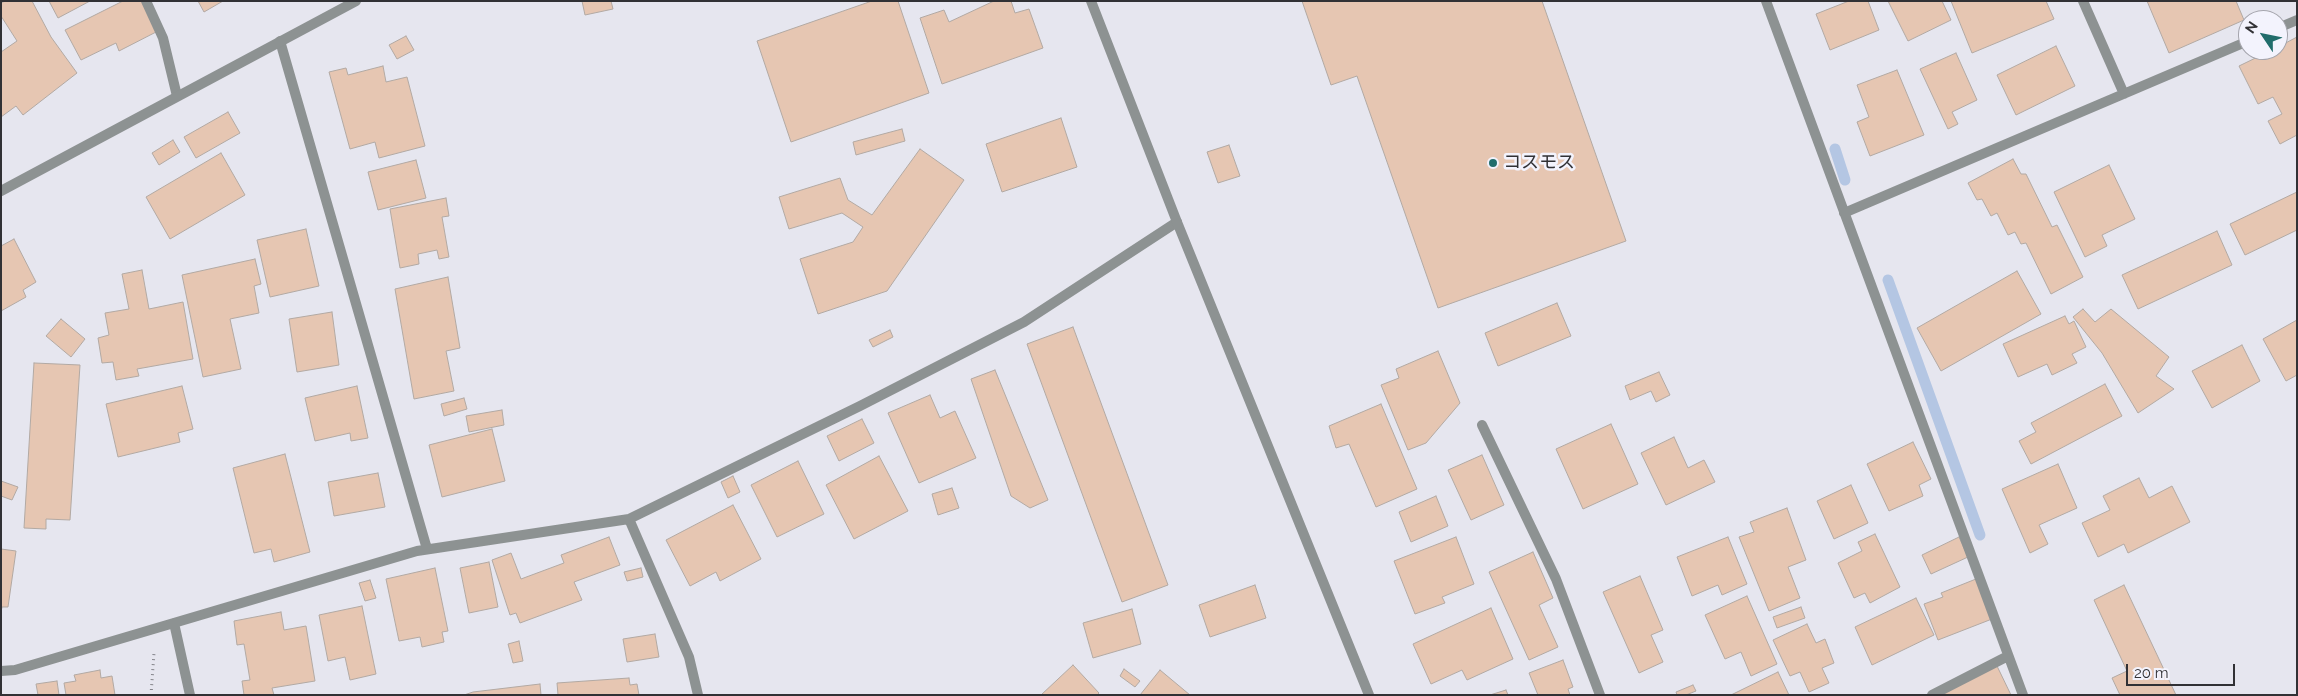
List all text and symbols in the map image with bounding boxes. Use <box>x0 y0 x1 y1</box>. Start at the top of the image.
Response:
north arrow <box>2238 10 2288 60</box>
text: N <box>2242 18 2261 36</box>
place label: コスモス <box>1503 152 1575 174</box>
marker: コスモス <box>1487 157 1499 169</box>
scale bar <box>2128 654 2237 686</box>
text: 20 m <box>2134 664 2169 682</box>

